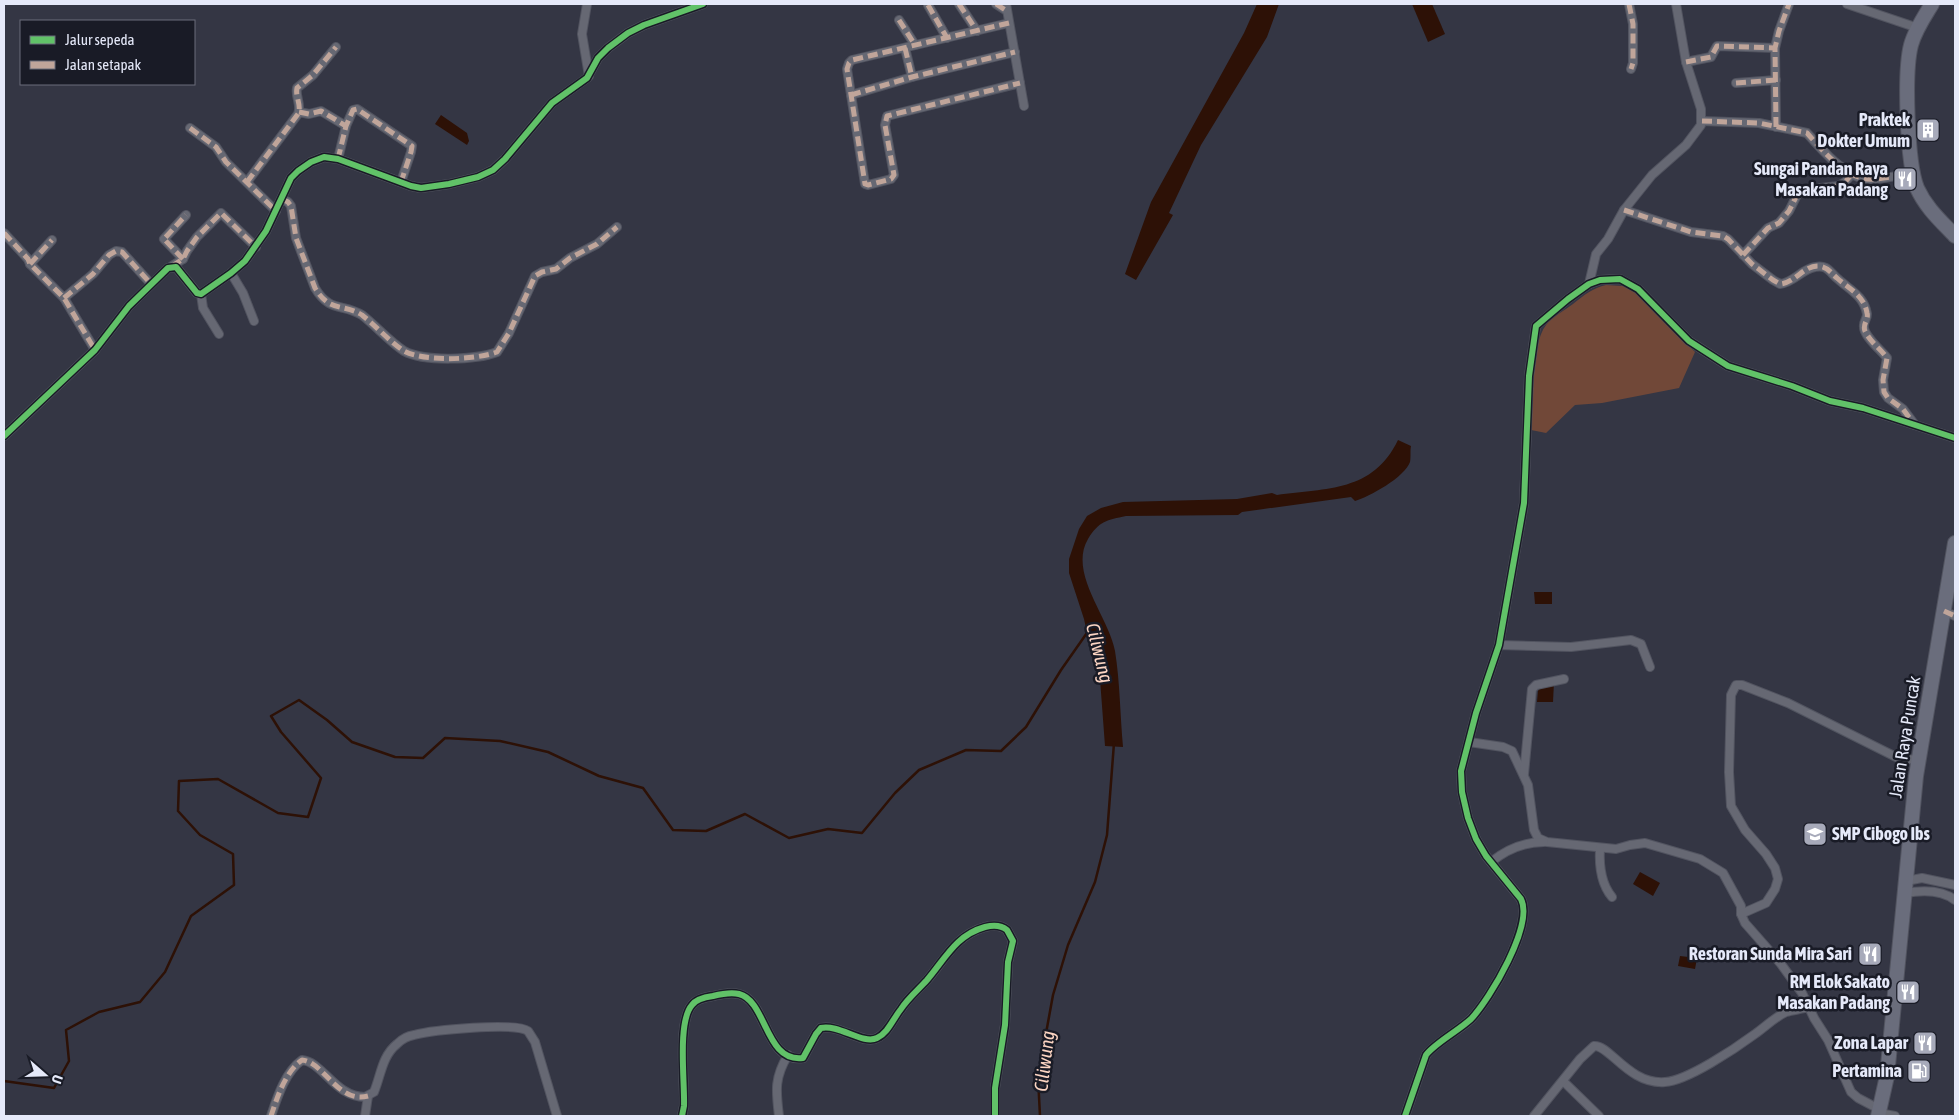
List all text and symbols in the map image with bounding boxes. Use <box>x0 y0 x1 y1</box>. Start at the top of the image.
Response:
legend <box>20 20 195 85</box>
text: Jalur sepeda <box>65 31 135 48</box>
text: Jalan setapak <box>65 56 142 73</box>
place label: Praktek Dokter Umum <box>1817 109 1911 151</box>
building icon: Praktek Dokter Umum <box>1915 117 1941 143</box>
place label: Sungai Pandan Raya Masakan Padang <box>1754 158 1888 200</box>
restaurant icon: Sungai Pandan Raya Masakan Padang <box>1892 166 1918 192</box>
water label: Ciliwung <box>1082 621 1118 685</box>
street label: Jalan Raya Puncak <box>1885 674 1925 799</box>
school or university icon: SMP Cibogo Ibs <box>1802 821 1828 847</box>
place label: SMP Cibogo Ibs <box>1832 823 1931 844</box>
restaurant icon: Restoran Sunda Mira Sari <box>1857 941 1883 967</box>
place label: Restoran Sunda Mira Sari <box>1689 943 1852 964</box>
place label: RM Elok Sakato Masakan Padang <box>1777 971 1890 1013</box>
restaurant icon: RM Elok Sakato Masakan Padang <box>1895 979 1921 1005</box>
water label: Ciliwung <box>1029 1029 1059 1093</box>
restaurant icon: Zona Lapar <box>1912 1030 1938 1056</box>
place label: Zona Lapar <box>1834 1032 1909 1053</box>
north arrow <box>20 1050 70 1100</box>
fuel station icon: Pertamina <box>1906 1058 1932 1084</box>
place label: Pertamina <box>1832 1060 1902 1081</box>
text: U <box>48 1073 66 1086</box>

